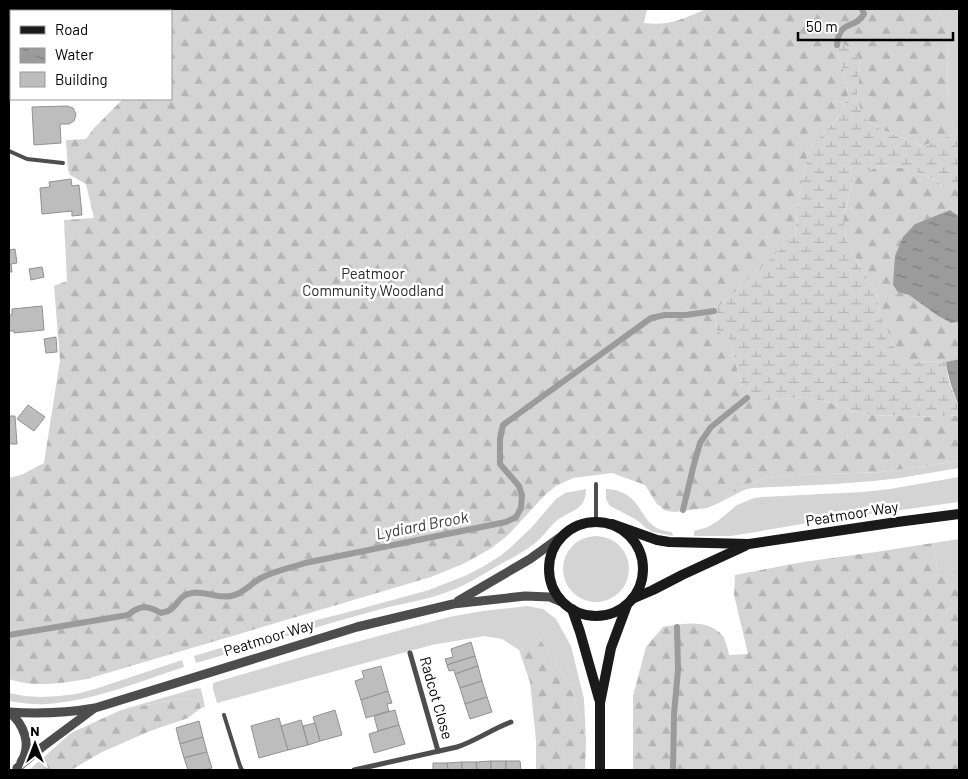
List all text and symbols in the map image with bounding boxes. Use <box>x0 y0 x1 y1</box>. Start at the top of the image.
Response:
legend <box>10 10 172 100</box>
scale bar <box>798 10 953 42</box>
text: 50 m <box>806 17 838 35</box>
text: Road <box>55 20 88 38</box>
text: Water <box>55 45 94 63</box>
text: Building <box>55 70 108 88</box>
park label: Peatmoor Community Woodland <box>302 264 444 299</box>
street label: Peatmoor Way <box>804 497 900 529</box>
water label: Lydiard Brook <box>374 506 470 543</box>
street label: Peatmoor Way <box>221 615 316 659</box>
street label: Radcot Close <box>417 654 457 741</box>
north arrow <box>10 719 60 769</box>
text: N <box>30 722 40 739</box>

